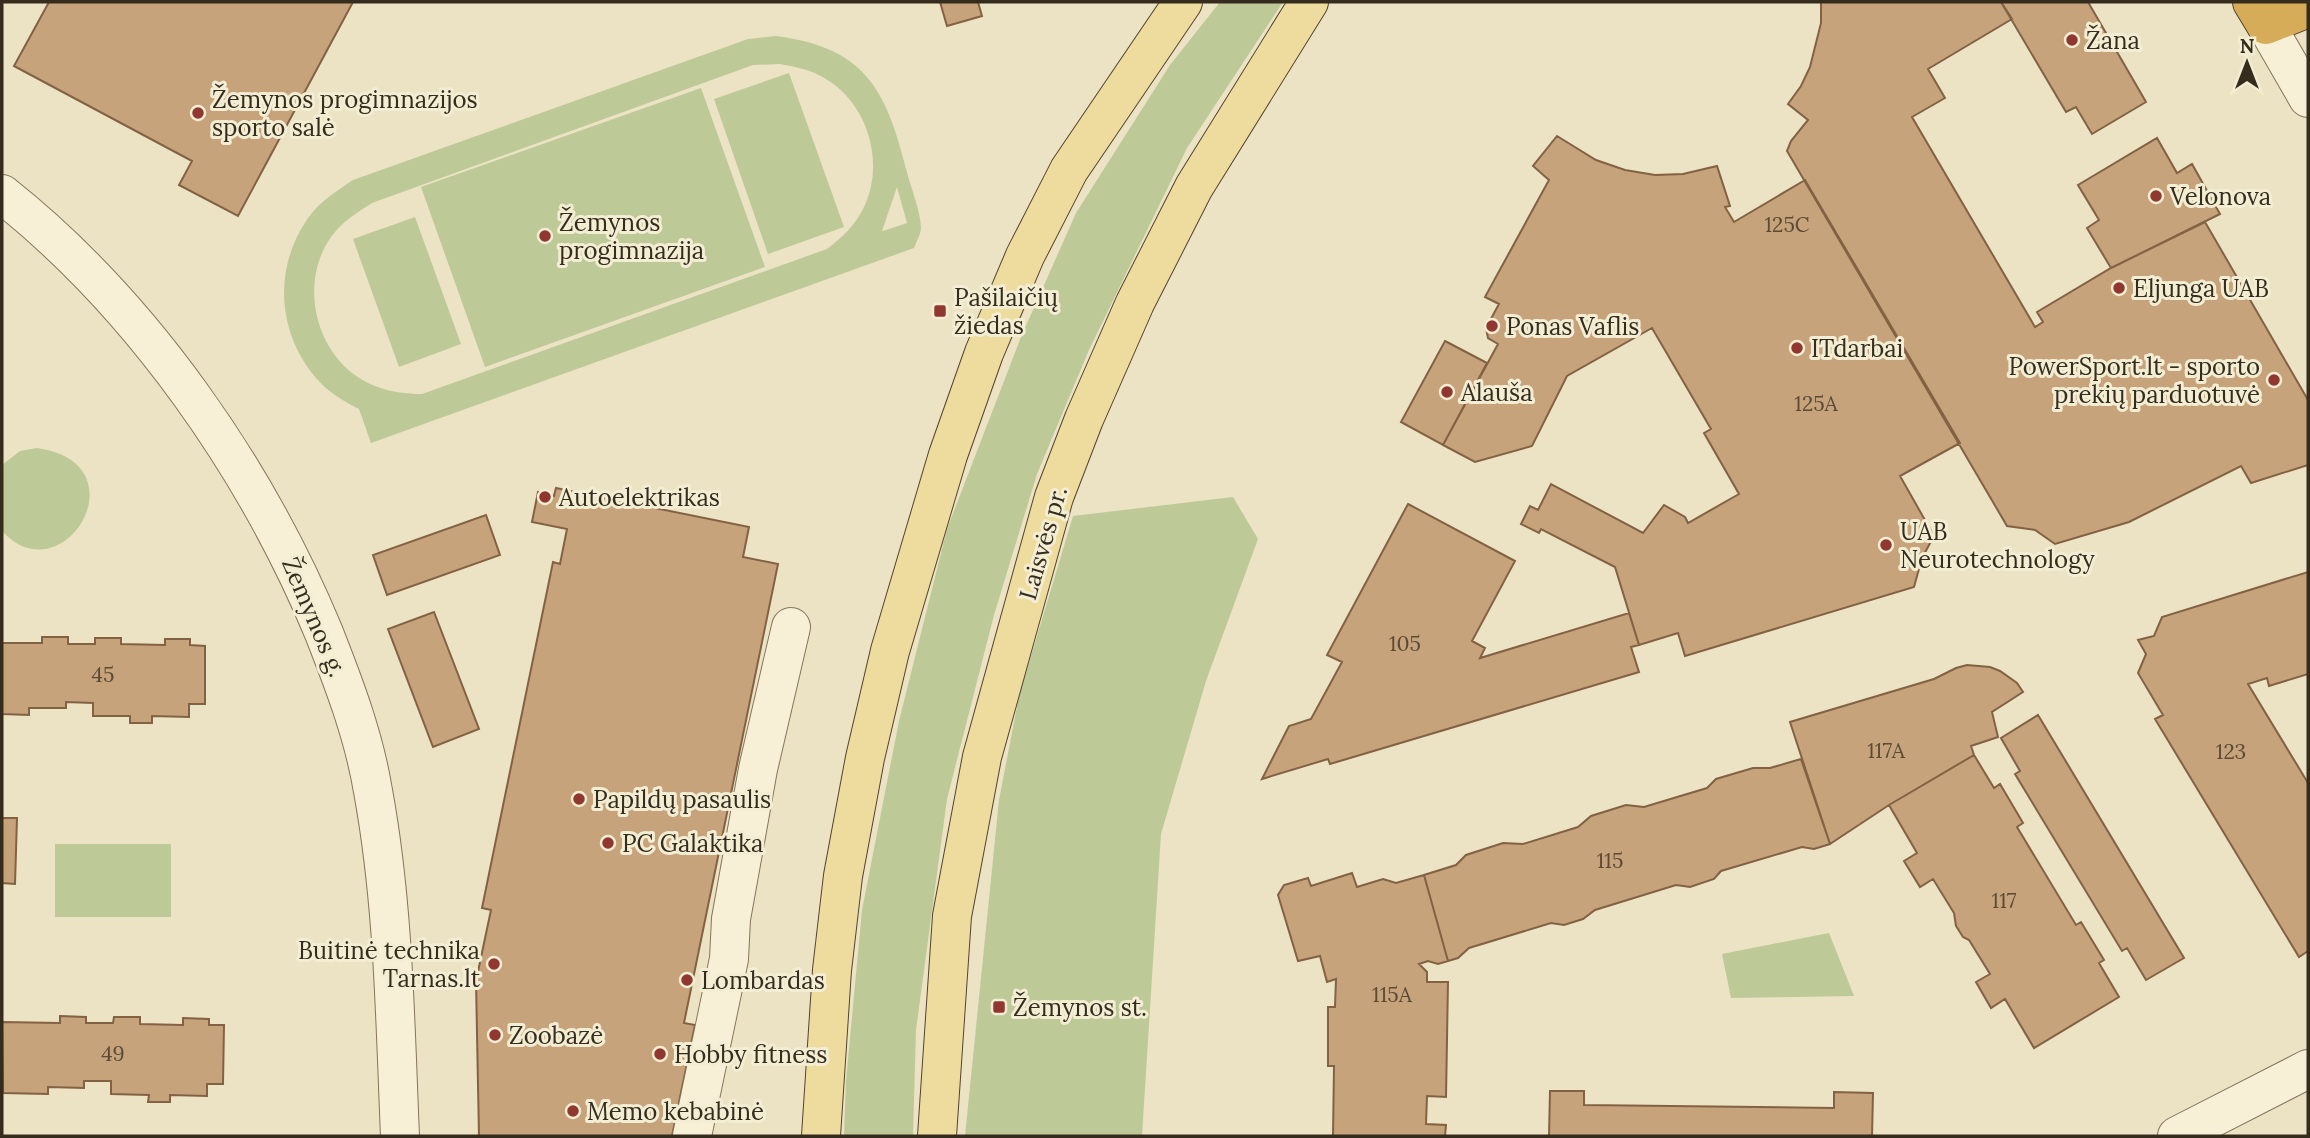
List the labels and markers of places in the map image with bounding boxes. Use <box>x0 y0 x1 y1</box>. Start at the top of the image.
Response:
place label: Žana <box>2086 24 2140 56</box>
marker: Žana <box>2064 32 2080 48</box>
place label: Žemynos progimnazijos sporto salė <box>212 83 478 143</box>
marker: Žemynos progimnazijos sporto salė <box>190 105 206 121</box>
place label: Velonova <box>2169 181 2271 212</box>
marker: Velonova <box>2148 188 2164 204</box>
place label: Žemynos progimnazija <box>559 206 704 266</box>
marker: Žemynos progimnazija <box>537 228 553 244</box>
place label: Eljunga UAB <box>2133 273 2269 304</box>
marker: Eljunga UAB <box>2111 280 2127 296</box>
place label: Pašilaičių žiedas <box>954 282 1058 341</box>
marker: Pašilaičių žiedas <box>932 303 948 319</box>
place label: Ponas Vaflis <box>1506 311 1639 342</box>
marker: Ponas Vaflis <box>1484 318 1500 334</box>
place label: ITdarbai <box>1811 333 1903 364</box>
marker: ITdarbai <box>1789 340 1805 356</box>
place label: PowerSport.lt - sporto prekių parduotuvė <box>2008 351 2260 410</box>
marker: PowerSport.lt - sporto prekių parduotuvė <box>2266 372 2282 388</box>
place label: Alauša <box>1460 377 1533 408</box>
marker: Alauša <box>1439 384 1455 400</box>
place label: Autoelektrikas <box>558 482 720 513</box>
marker: Autoelektrikas <box>537 489 553 505</box>
place label: UAB Neurotechnology <box>1900 516 2095 575</box>
marker: UAB Neurotechnology <box>1878 537 1894 553</box>
place label: Papildų pasaulis <box>593 784 771 815</box>
marker: Papildų pasaulis <box>571 791 587 807</box>
place label: PC Galaktika <box>622 828 763 859</box>
marker: PC Galaktika <box>600 835 616 851</box>
place label: Buitinė technika Tarnas.lt <box>298 935 481 994</box>
marker: Buitinė technika Tarnas.lt <box>486 956 502 972</box>
place label: Lombardas <box>701 965 825 996</box>
marker: Lombardas <box>679 972 695 988</box>
place label: Žemynos st. <box>1013 991 1147 1023</box>
marker: Žemynos st. <box>991 999 1007 1015</box>
place label: Zoobazė <box>509 1020 603 1051</box>
marker: Zoobazė <box>487 1027 503 1043</box>
place label: Hobby fitness <box>674 1039 827 1070</box>
marker: Hobby fitness <box>652 1046 668 1062</box>
place label: Memo kebabinė <box>587 1096 764 1127</box>
marker: Memo kebabinė <box>565 1103 581 1119</box>

